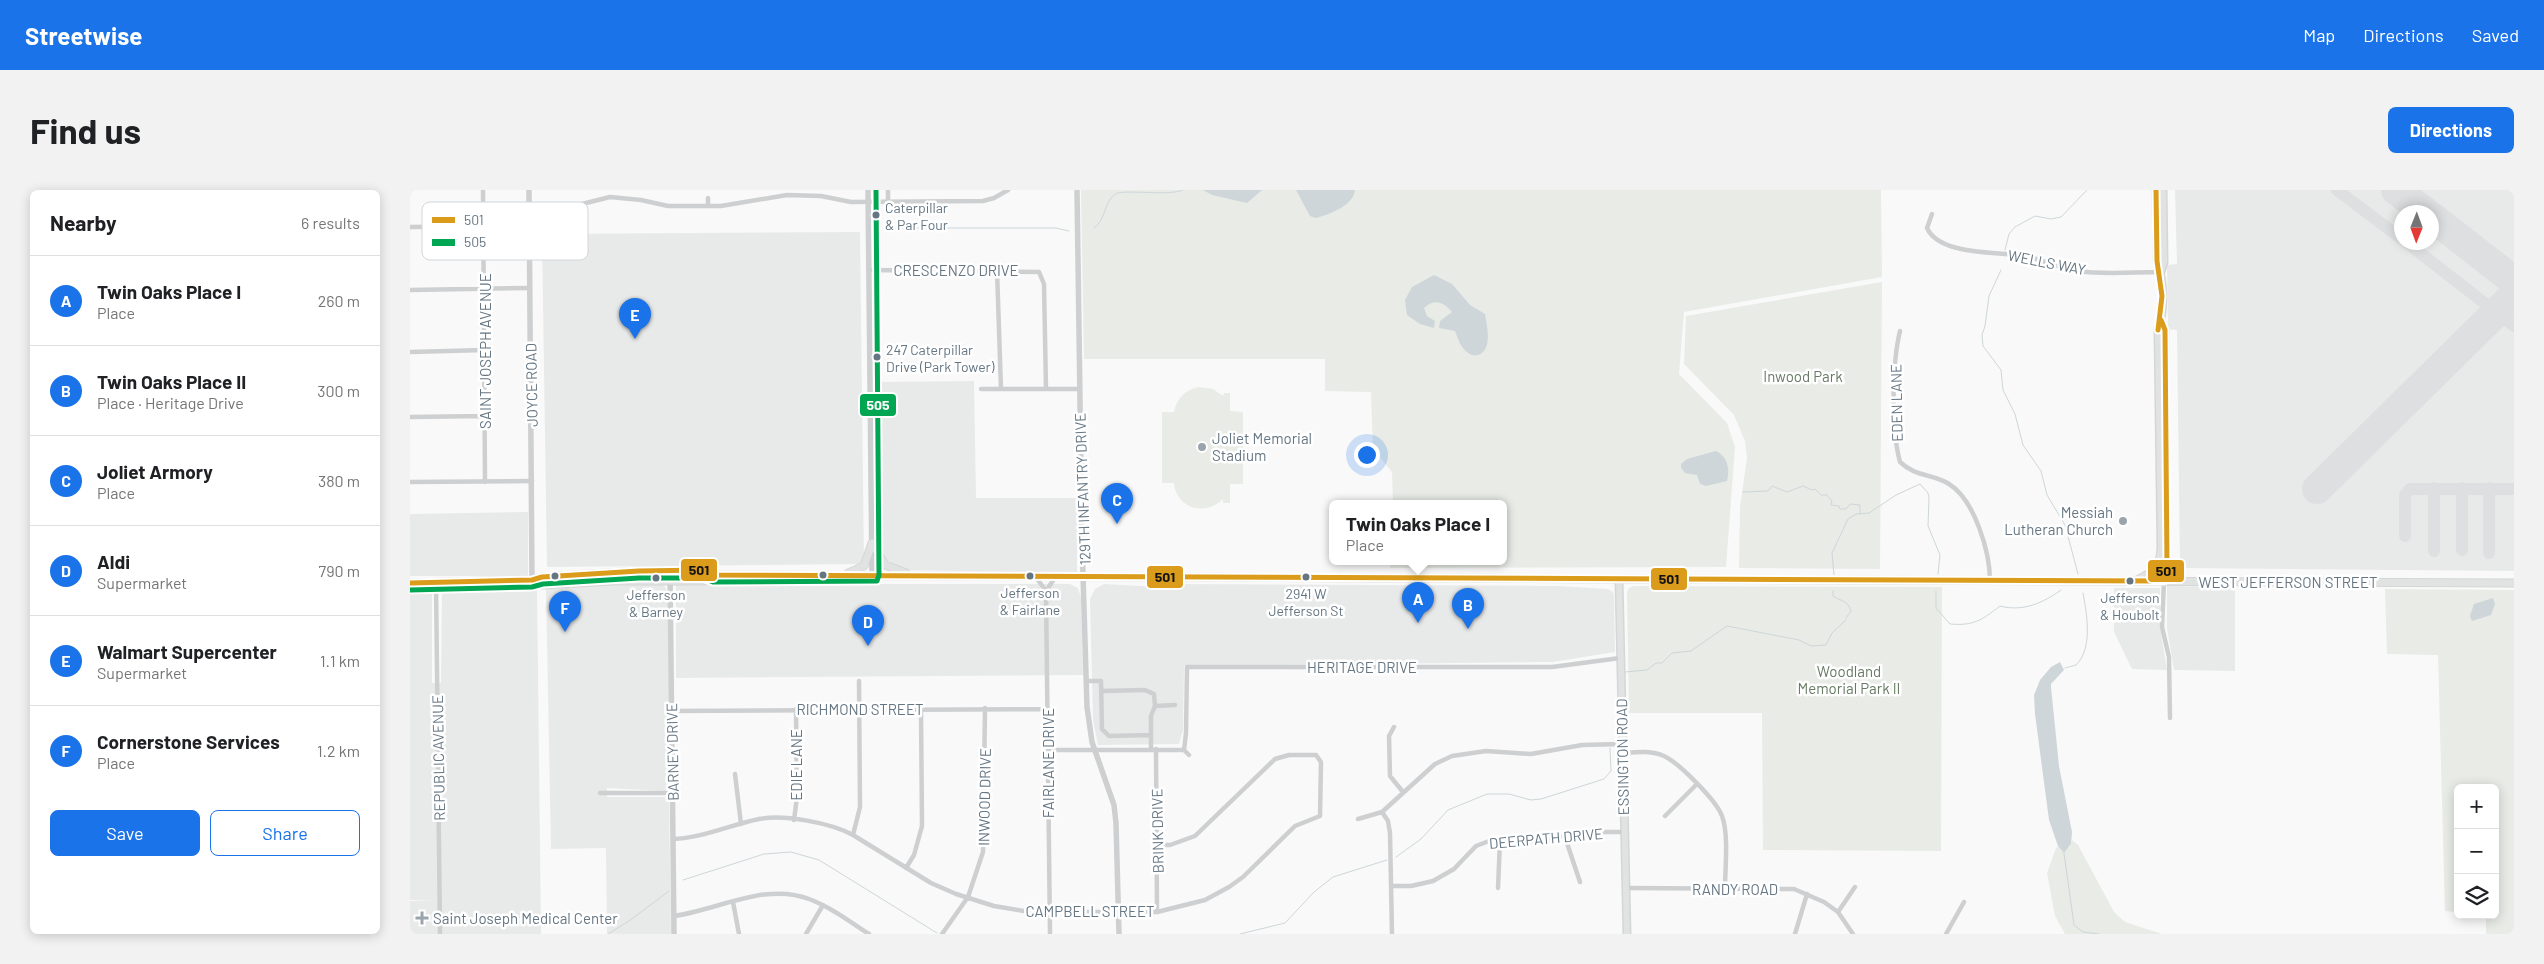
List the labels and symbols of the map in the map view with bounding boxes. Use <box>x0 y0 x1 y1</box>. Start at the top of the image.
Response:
place label: Caterpillar & Par Four <box>885 199 948 233</box>
legend <box>422 202 588 260</box>
north arrow <box>2394 205 2439 250</box>
marker: Caterpillar & Par Four <box>871 210 881 220</box>
text: 501 <box>464 211 484 228</box>
text: 505 <box>464 233 486 250</box>
street label: WELLS WAY <box>2006 246 2088 278</box>
street label: CRESCENZO DRIVE <box>893 261 1019 279</box>
street label: SAINT JOSEPH AVENUE <box>476 273 494 429</box>
pin: E <box>619 298 651 339</box>
place label: 247 Caterpillar Drive (Park Tower) <box>886 341 995 375</box>
street label: JOYCE ROAD <box>521 343 541 427</box>
marker: 247 Caterpillar Drive (Park Tower) <box>872 352 882 362</box>
street label: EDEN LANE <box>1886 364 1906 442</box>
park label: Inwood Park <box>1763 367 1843 385</box>
line badge: 505 <box>859 393 897 417</box>
text: 505 <box>866 396 890 413</box>
street label: 129TH INFANTRY DRIVE <box>1070 413 1094 565</box>
place label: Joliet Memorial Stadium <box>1212 429 1312 464</box>
marker: Joliet Memorial Stadium <box>1196 441 1208 453</box>
your location <box>1354 442 1380 468</box>
pin: C <box>1101 483 1133 524</box>
place label: Messiah Lutheran Church <box>2004 503 2113 538</box>
marker: Messiah Lutheran Church <box>2117 515 2129 527</box>
line badge: 501 <box>680 558 718 582</box>
line badge: 501 <box>2147 559 2185 583</box>
text: 501 <box>689 561 709 578</box>
text: 501 <box>2156 562 2176 579</box>
line badge: 501 <box>1146 565 1184 589</box>
line badge: 501 <box>1650 567 1688 591</box>
text: 501 <box>1155 568 1175 585</box>
unlabelled marker <box>818 570 828 580</box>
text: 501 <box>1659 570 1679 587</box>
unlabelled marker <box>550 571 560 581</box>
marker: Jefferson & Fairlane <box>1025 571 1035 581</box>
marker: 2941 W Jefferson St <box>1301 572 1311 582</box>
marker: Jefferson & Barney <box>651 573 661 583</box>
street label: WEST JEFFERSON STREET <box>2198 573 2378 591</box>
marker: Jefferson & Houbolt <box>2125 576 2135 586</box>
pin: A <box>1402 582 1434 623</box>
place label: Jefferson & Fairlane <box>1000 584 1060 618</box>
place label: 2941 W Jefferson St <box>1268 585 1344 619</box>
place label: Jefferson & Barney <box>626 586 686 620</box>
pin: B <box>1452 588 1484 629</box>
place label: Jefferson & Houbolt <box>2100 589 2160 623</box>
pin: F <box>549 591 581 632</box>
pin: D <box>852 605 884 646</box>
street label: HERITAGE DRIVE <box>1307 658 1417 676</box>
park label: Woodland Memorial Park II <box>1798 662 1900 697</box>
street label: REPUBLIC AVENUE <box>428 695 448 821</box>
street label: ESSINGTON ROAD <box>1612 698 1632 816</box>
street label: RICHMOND STREET <box>796 700 924 718</box>
street label: BARNEY DRIVE <box>662 703 682 801</box>
street label: FAIRLANE DRIVE <box>1039 708 1057 818</box>
street label: EDIE LANE <box>787 729 805 801</box>
street label: INWOOD DRIVE <box>974 748 994 846</box>
street label: BRINK DRIVE <box>1147 788 1167 874</box>
street label: DEERPATH DRIVE <box>1488 824 1604 852</box>
street label: RANDY ROAD <box>1692 880 1778 898</box>
street label: CAMPBELL STREET <box>1025 902 1155 920</box>
place label: Saint Joseph Medical Center <box>433 909 618 927</box>
marker: Saint Joseph Medical Center <box>415 911 429 925</box>

